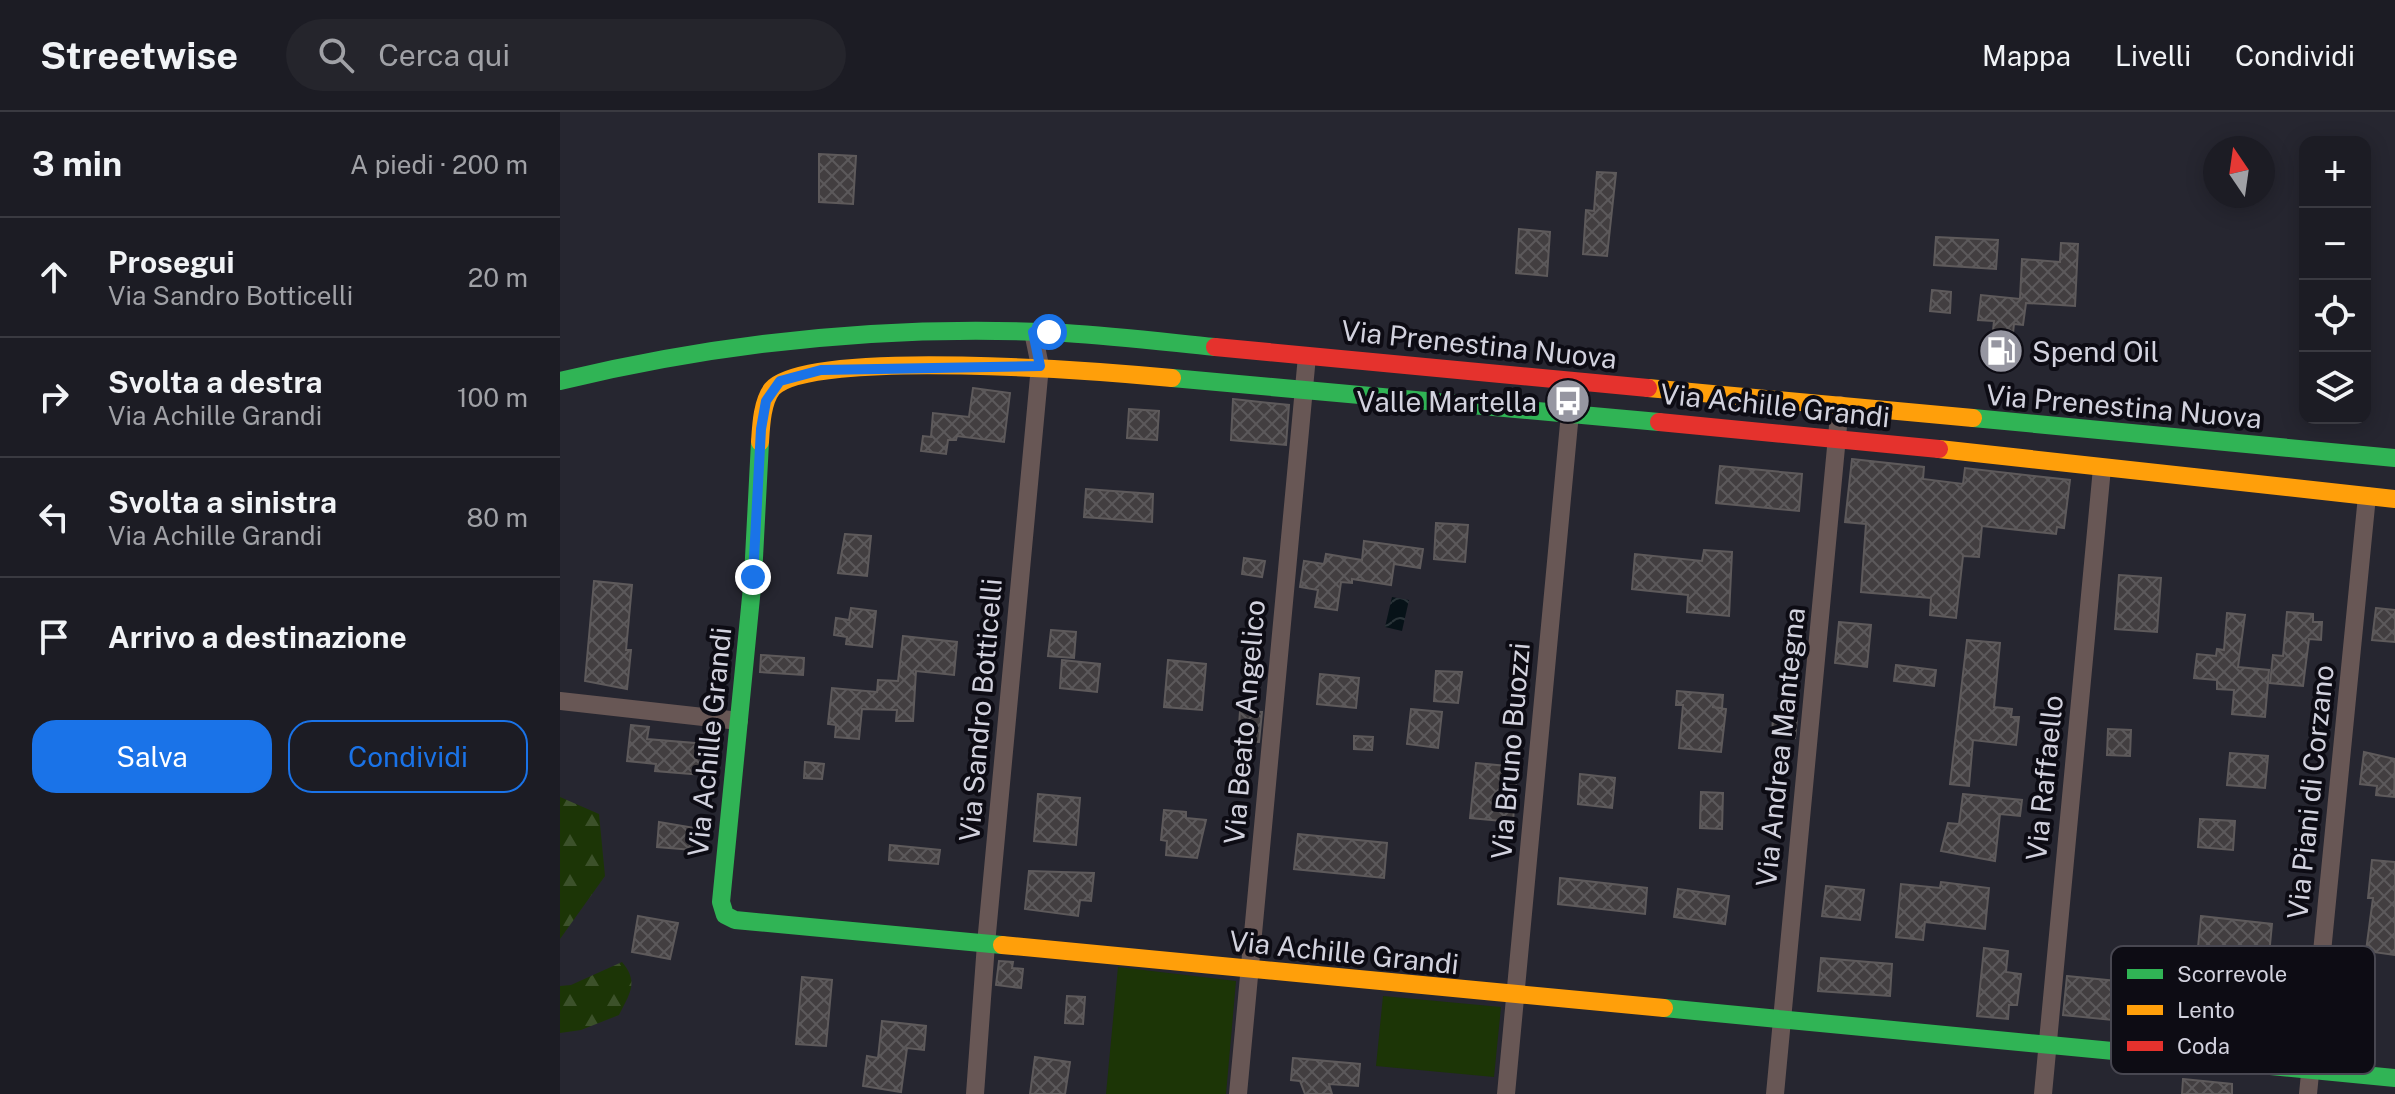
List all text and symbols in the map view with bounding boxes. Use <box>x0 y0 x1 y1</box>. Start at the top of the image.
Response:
search box <box>286 19 846 91</box>
text: Streetwise <box>40 33 238 78</box>
icon: search <box>314 33 358 77</box>
text: Cerca qui <box>378 37 510 73</box>
text: Mappa <box>1982 39 2071 72</box>
text: Livelli <box>2115 39 2191 72</box>
text: Condividi <box>2235 39 2355 72</box>
north arrow <box>2203 136 2275 208</box>
map controls <box>2299 136 2371 424</box>
button: + <box>2299 136 2371 208</box>
text: 3 min <box>32 144 122 184</box>
text: A piedi · 200 m <box>350 149 528 180</box>
button: − <box>2299 208 2371 280</box>
text: Prosegui <box>108 244 235 280</box>
icon: ahead <box>32 255 76 299</box>
text: 20 m <box>468 262 528 293</box>
text: Via Sandro Botticelli <box>108 280 353 311</box>
button: locate <box>2299 280 2371 352</box>
street label: Via Prenestina Nuova <box>1340 313 1618 375</box>
route start <box>1031 314 1067 350</box>
fuel station icon: Spend Oil <box>1977 327 2025 375</box>
place label: Spend Oil <box>2032 335 2159 368</box>
button: layers <box>2299 352 2371 424</box>
text: Svolta a destra <box>108 364 323 400</box>
icon: right <box>32 375 76 419</box>
bus stop icon: Valle Martella <box>1544 377 1592 425</box>
street label: Via Achille Grandi <box>1659 377 1891 433</box>
street label: Via Prenestina Nuova <box>1985 377 2263 435</box>
text: 100 m <box>457 382 528 413</box>
place label: Valle Martella <box>1357 385 1537 418</box>
text: Via Achille Grandi <box>108 400 322 431</box>
text: Svolta a sinistra <box>108 484 337 520</box>
icon: left <box>32 495 76 539</box>
text: 80 m <box>467 502 528 533</box>
text: Via Achille Grandi <box>108 520 322 551</box>
route end <box>735 559 771 595</box>
street label: Via Sandro Botticelli <box>952 577 1008 843</box>
street label: Via Beato Angelico <box>1217 598 1271 846</box>
street label: Via Andrea Mantegna <box>1749 606 1811 888</box>
icon: arrive <box>32 615 76 659</box>
text: Arrivo a destinazione <box>108 619 407 655</box>
street label: Via Achille Grandi <box>681 626 737 858</box>
street label: Via Bruno Buozzi <box>1484 641 1536 861</box>
street label: Via Piani di Corzano <box>2280 663 2340 921</box>
street label: Via Raffaello <box>2019 694 2069 862</box>
button: Salva <box>32 720 272 793</box>
button: Condividi <box>288 720 528 793</box>
street label: Via Achille Grandi <box>1228 924 1460 980</box>
legend <box>2111 946 2375 1074</box>
text: Scorrevole <box>2177 961 2287 987</box>
text: Lento <box>2177 997 2235 1023</box>
text: Coda <box>2177 1033 2230 1059</box>

